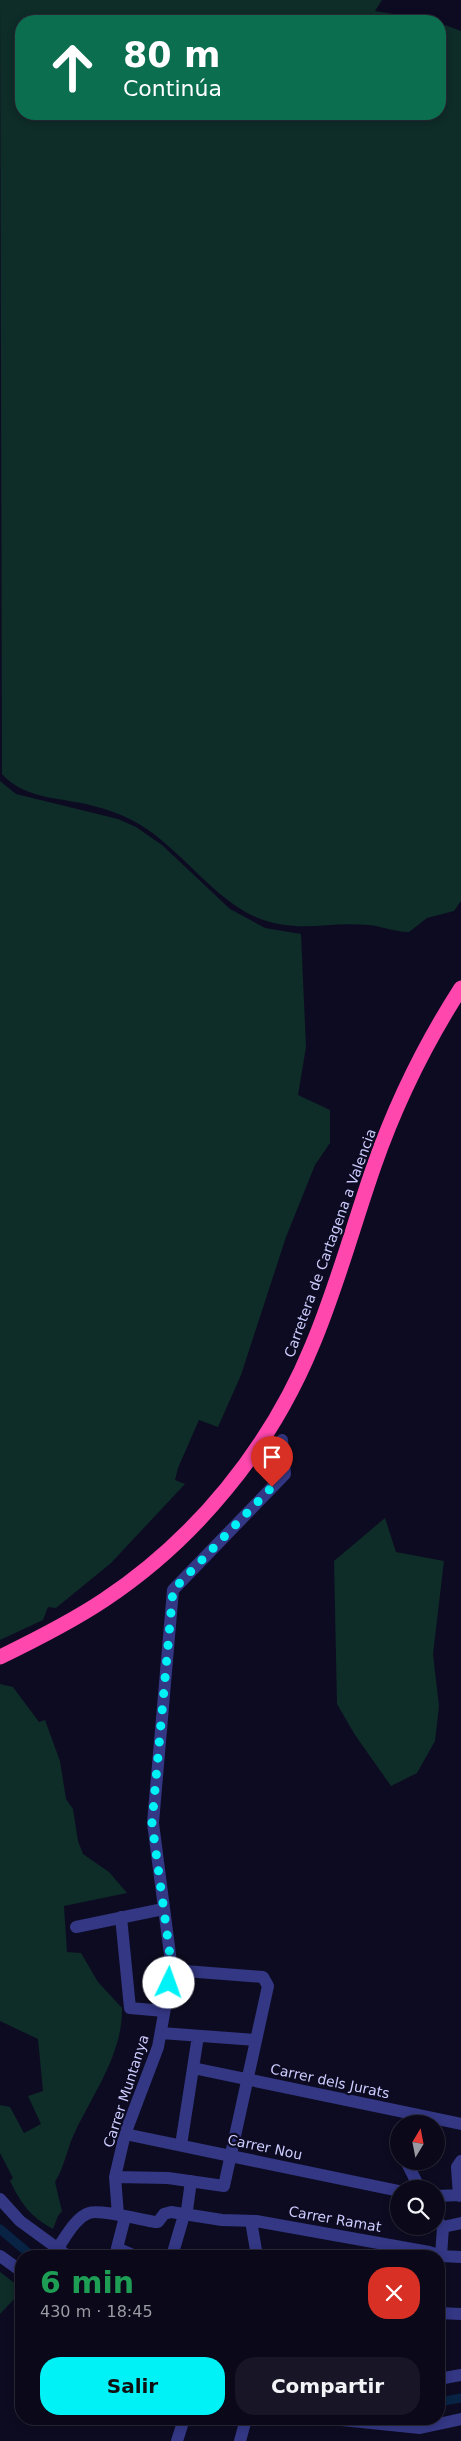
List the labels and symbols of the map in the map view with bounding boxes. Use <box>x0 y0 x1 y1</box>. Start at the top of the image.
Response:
street label: Carretera de Cartagena a Valencia <box>281 1127 379 1359</box>
pin <box>251 1436 293 1487</box>
position arrow <box>142 1956 194 2008</box>
street label: Carrer Muntanya <box>100 2033 152 2149</box>
street label: Carrer dels Jurats <box>269 2061 391 2101</box>
north arrow <box>390 2115 445 2170</box>
street label: Carrer Nou <box>226 2131 304 2163</box>
street label: Carrer Ramat <box>287 2203 383 2235</box>

